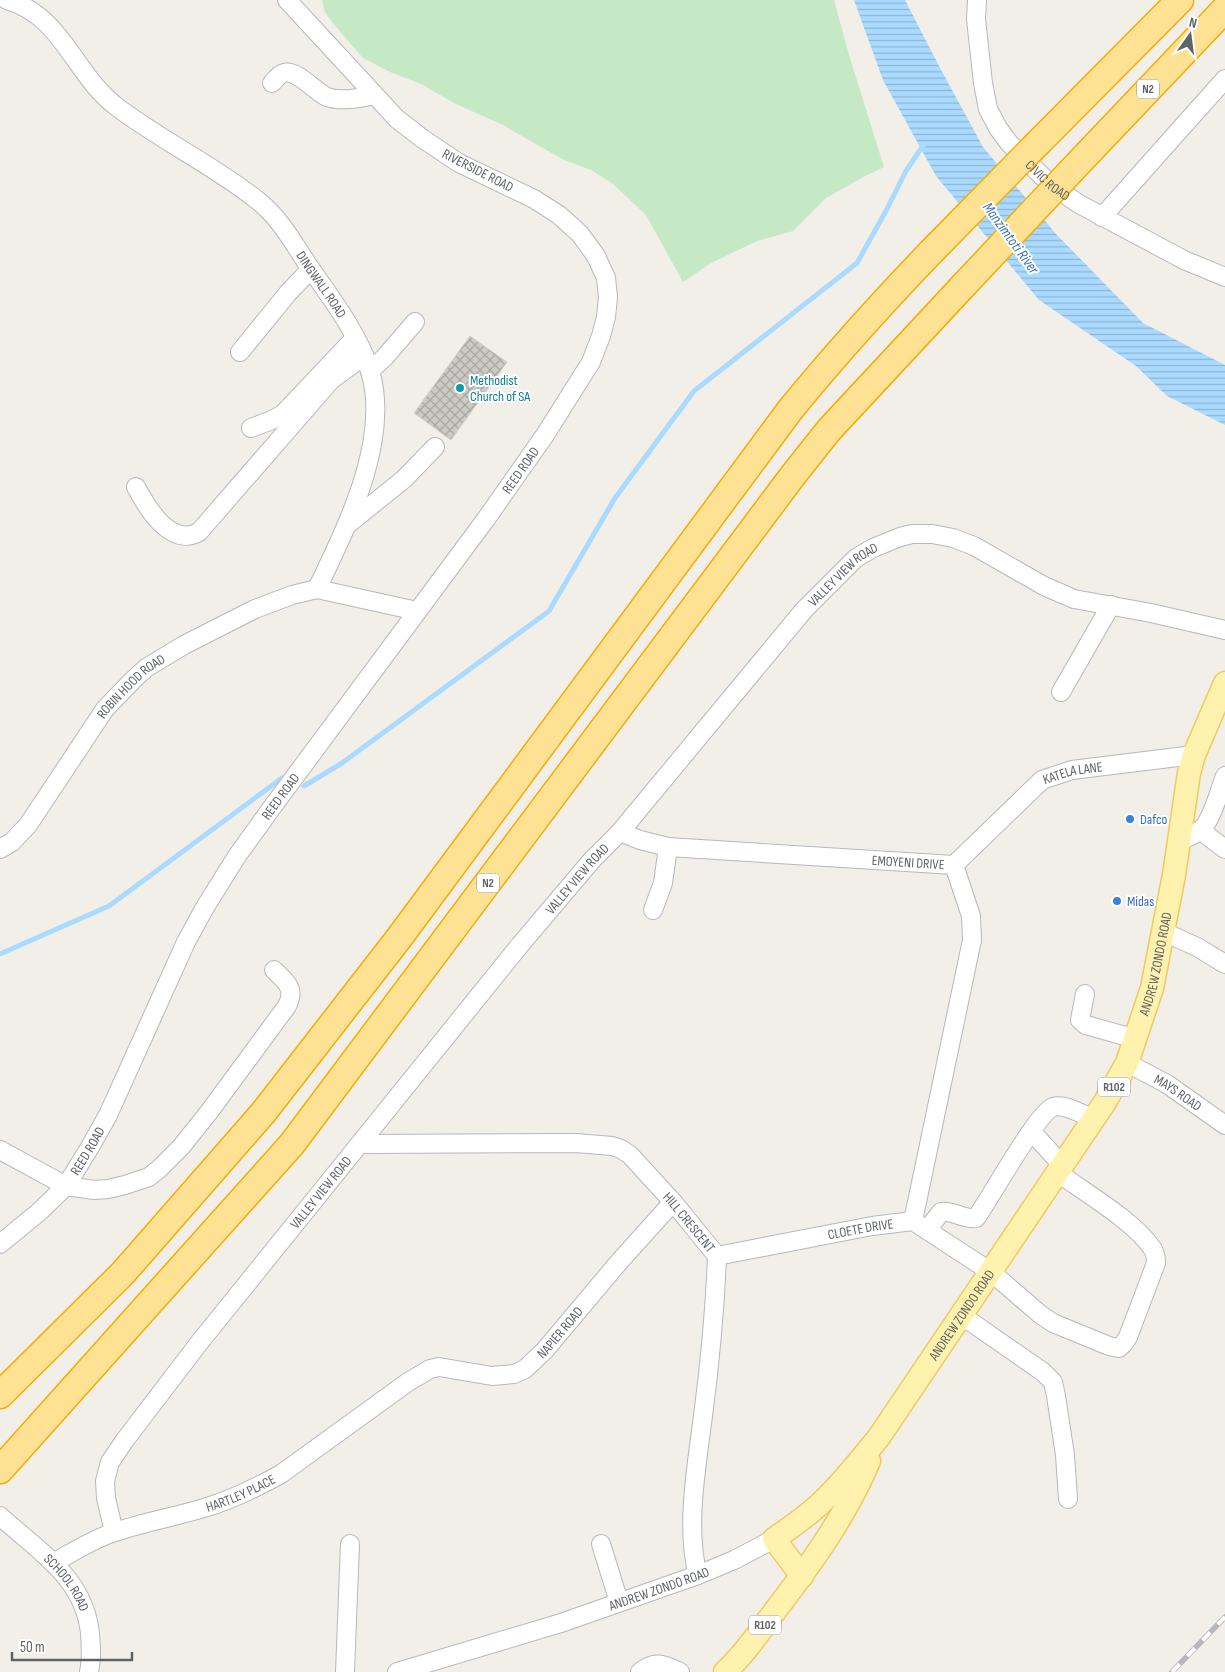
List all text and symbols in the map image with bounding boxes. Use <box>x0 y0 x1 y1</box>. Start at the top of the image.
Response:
north arrow <box>1165 10 1215 60</box>
text: N <box>1187 14 1199 32</box>
road number: N2 <box>1137 80 1159 98</box>
street label: RIVERSIDE ROAD <box>439 145 516 196</box>
street label: CIVIC ROAD <box>1022 156 1073 205</box>
water label: Manzimtoti River <box>978 199 1043 278</box>
street label: DINGWALL ROAD <box>292 248 350 321</box>
place label: Methodist Church of SA <box>470 372 531 405</box>
marker: Methodist Church of SA <box>454 382 466 394</box>
street label: REED ROAD <box>498 444 543 497</box>
street label: VALLEY VIEW ROAD <box>805 539 880 610</box>
street label: ROBIN HOOD ROAD <box>93 650 168 722</box>
street label: KATELA LANE <box>1041 758 1104 788</box>
street label: REED ROAD <box>258 770 303 823</box>
place label: Dafco <box>1140 811 1167 828</box>
marker: Dafco <box>1124 813 1136 825</box>
street label: VALLEY VIEW ROAD <box>542 840 613 918</box>
street label: EMOYENI DRIVE <box>871 852 945 873</box>
road number: N2 <box>477 874 499 892</box>
place label: Midas <box>1127 893 1154 910</box>
marker: Midas <box>1111 895 1123 907</box>
street label: ANDREW ZONDO ROAD <box>1135 911 1176 1019</box>
street label: MAYS ROAD <box>1151 1071 1205 1115</box>
road number: R102 <box>1098 1078 1130 1096</box>
street label: REED ROAD <box>67 1124 109 1178</box>
street label: VALLEY VIEW ROAD <box>287 1153 356 1232</box>
street label: HILL CRESCENT <box>659 1189 719 1256</box>
street label: CLOETE DRIVE <box>826 1215 894 1243</box>
street label: ANDREW ZONDO ROAD <box>925 1267 998 1364</box>
street label: NAPIER ROAD <box>533 1303 587 1362</box>
street label: HARTLEY PLACE <box>204 1471 278 1516</box>
street label: SCHOOL ROAD <box>40 1550 93 1614</box>
street label: ANDREW ZONDO ROAD <box>606 1563 712 1615</box>
road number: R102 <box>749 1616 781 1634</box>
scale bar <box>12 1630 132 1662</box>
text: 50 m <box>20 1638 45 1657</box>

